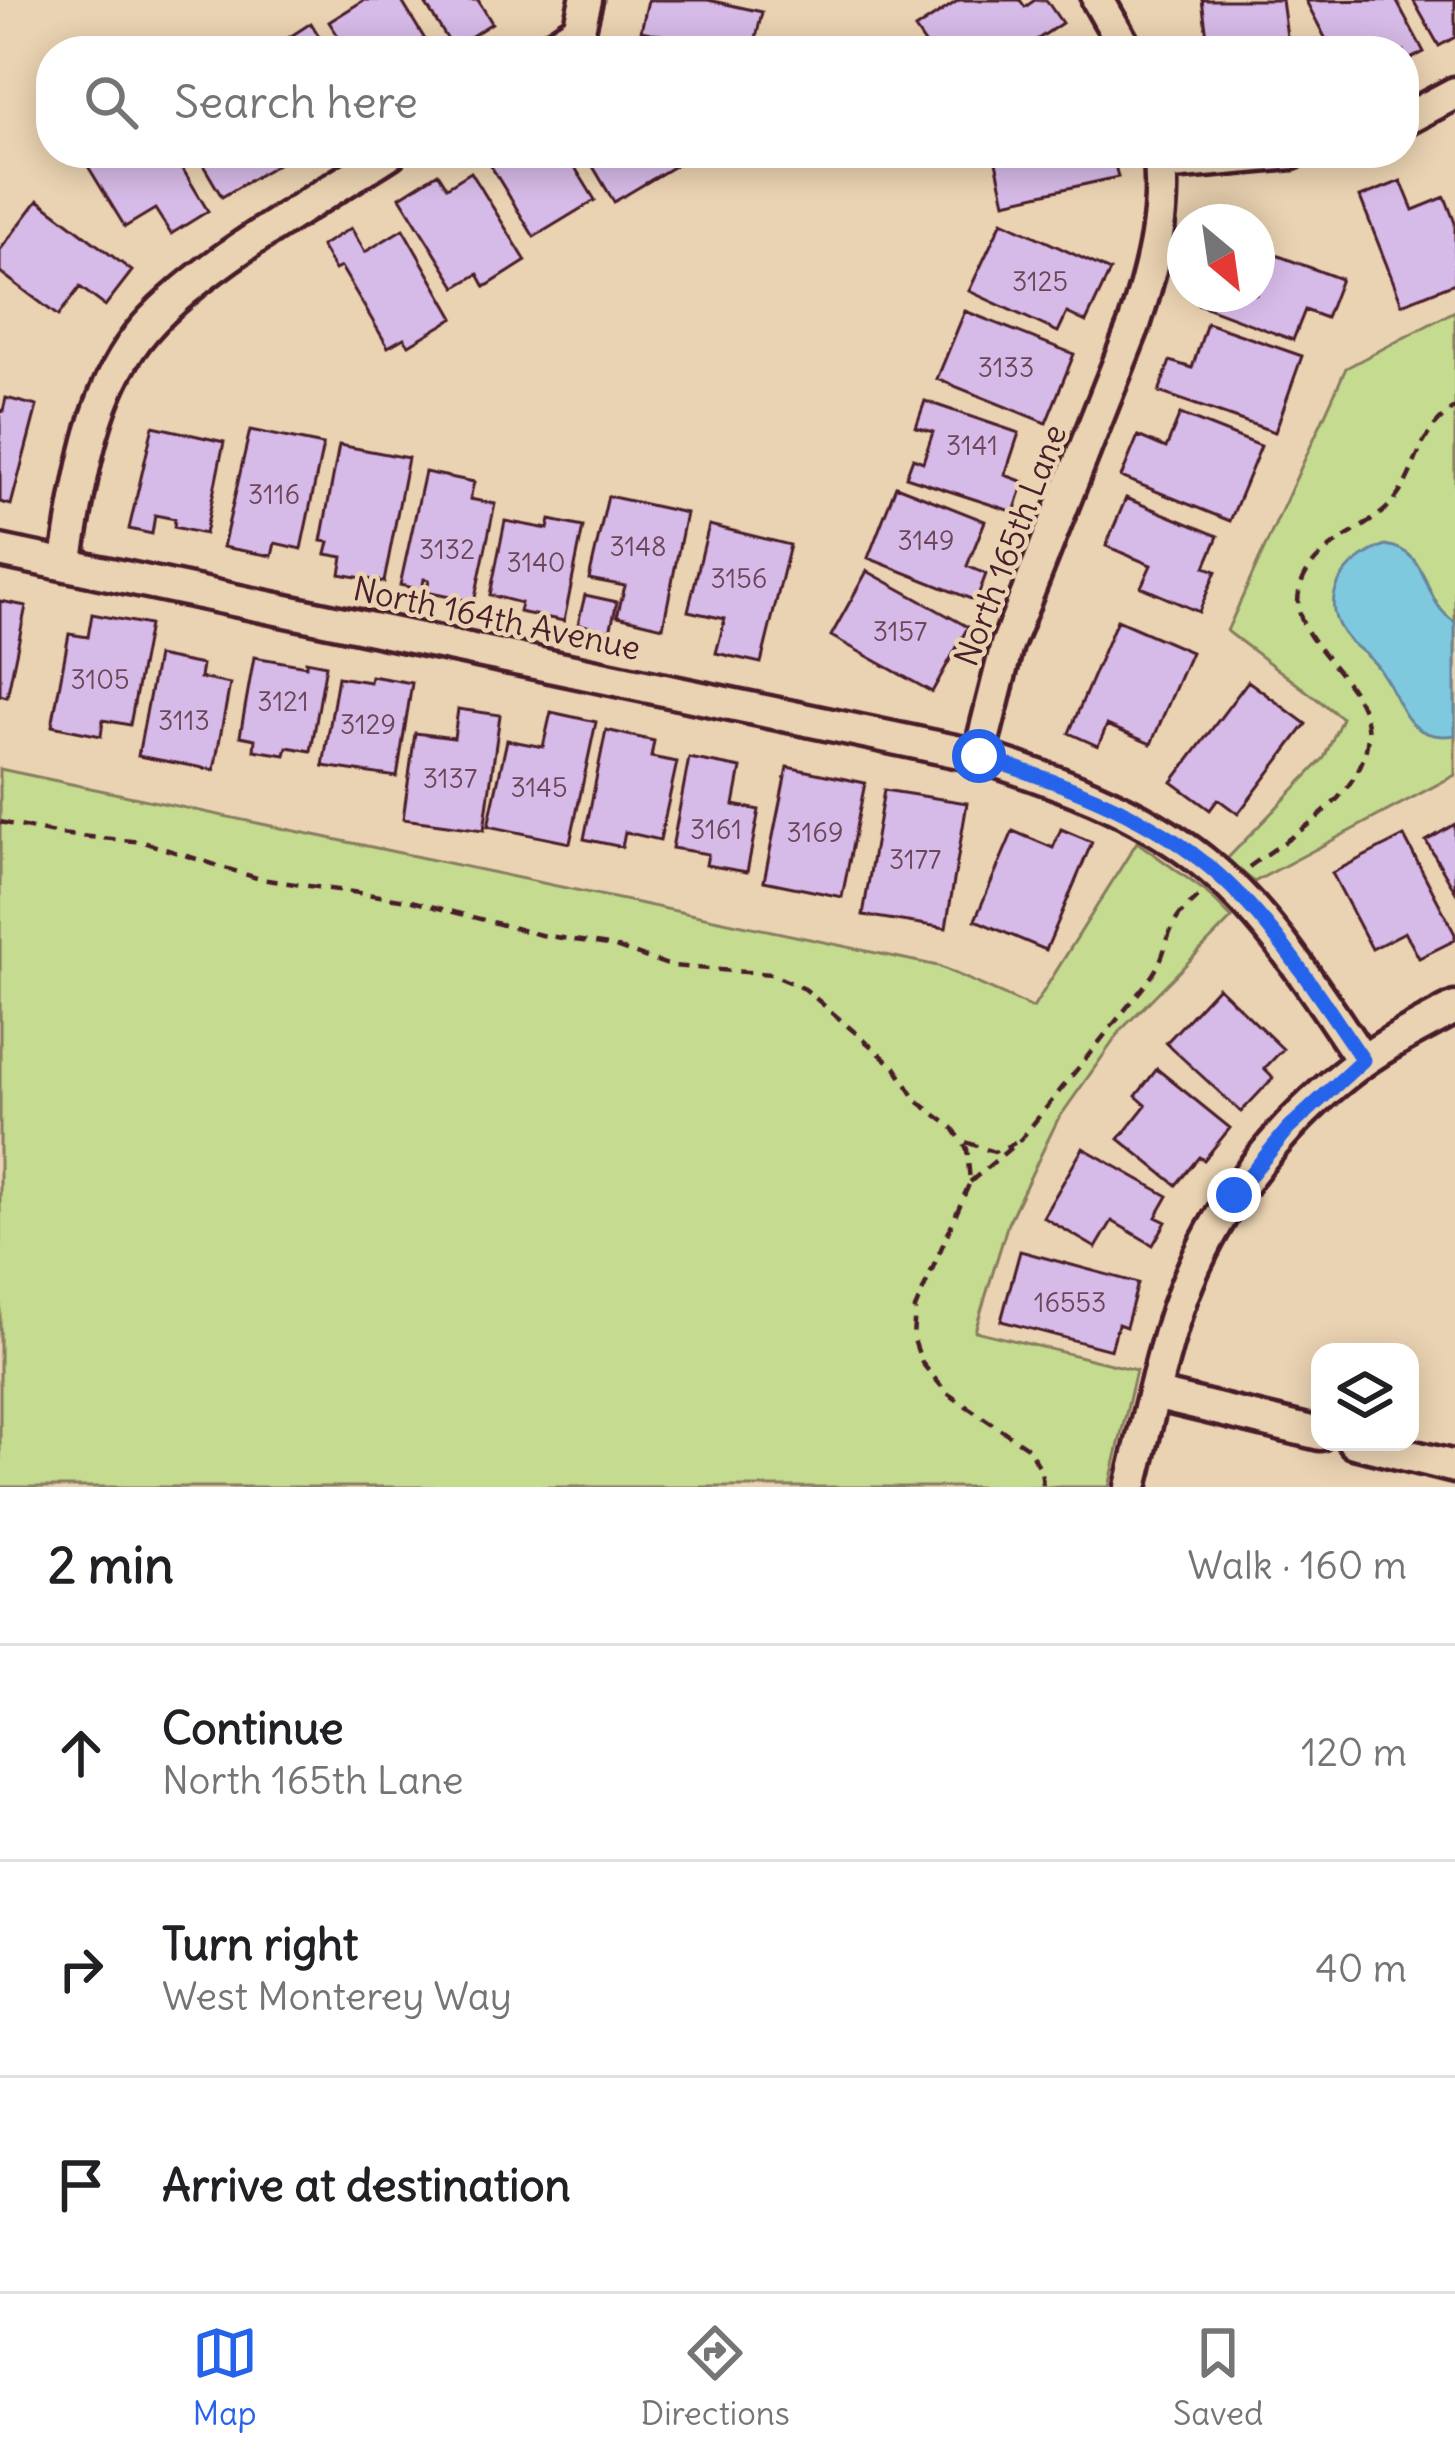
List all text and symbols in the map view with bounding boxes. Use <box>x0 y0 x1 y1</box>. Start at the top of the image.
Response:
search box <box>36 36 1419 168</box>
icon: search <box>78 69 144 135</box>
text: Search here <box>174 74 418 130</box>
north arrow <box>1167 204 1275 312</box>
house number: 3125 <box>1012 264 1068 298</box>
house number: 3133 <box>978 350 1034 384</box>
street label: North 165th Lane <box>945 418 1075 672</box>
house number: 3141 <box>946 428 998 462</box>
house number: 3116 <box>248 477 300 511</box>
house number: 3149 <box>898 523 954 557</box>
house number: 3148 <box>610 529 666 563</box>
house number: 3132 <box>419 532 475 566</box>
house number: 3140 <box>506 545 566 579</box>
house number: 3156 <box>711 561 767 595</box>
street label: North 164th Avenue <box>350 567 644 669</box>
house number: 3157 <box>873 614 927 648</box>
house number: 3105 <box>70 662 130 696</box>
house number: 3121 <box>257 684 309 718</box>
house number: 3113 <box>158 703 210 737</box>
house number: 3129 <box>340 707 396 741</box>
route start <box>952 729 1006 783</box>
house number: 3137 <box>423 761 477 795</box>
house number: 3145 <box>511 770 567 804</box>
house number: 3161 <box>690 812 742 846</box>
house number: 3169 <box>787 815 843 849</box>
house number: 3177 <box>889 842 941 876</box>
route end <box>1207 1168 1261 1222</box>
house number: 16553 <box>1034 1285 1106 1319</box>
map controls <box>1311 1343 1419 1451</box>
button: layers <box>1311 1343 1419 1451</box>
text: 2 min <box>48 1533 174 1597</box>
text: Walk · 160 m <box>1188 1541 1407 1590</box>
text: Continue <box>162 1700 344 1756</box>
icon: ahead <box>48 1720 114 1786</box>
text: 120 m <box>1301 1728 1407 1777</box>
text: North 165th Lane <box>162 1756 464 1805</box>
text: Turn right <box>162 1916 358 1972</box>
icon: right <box>48 1936 114 2002</box>
text: 40 m <box>1315 1944 1407 1993</box>
text: West Monterey Way <box>162 1972 512 2021</box>
icon: arrive <box>48 2152 114 2218</box>
text: Arrive at destination <box>162 2157 571 2213</box>
tab: Map <box>192 2320 258 2434</box>
tab: Directions <box>641 2320 790 2434</box>
tab: Saved <box>1173 2320 1263 2434</box>

